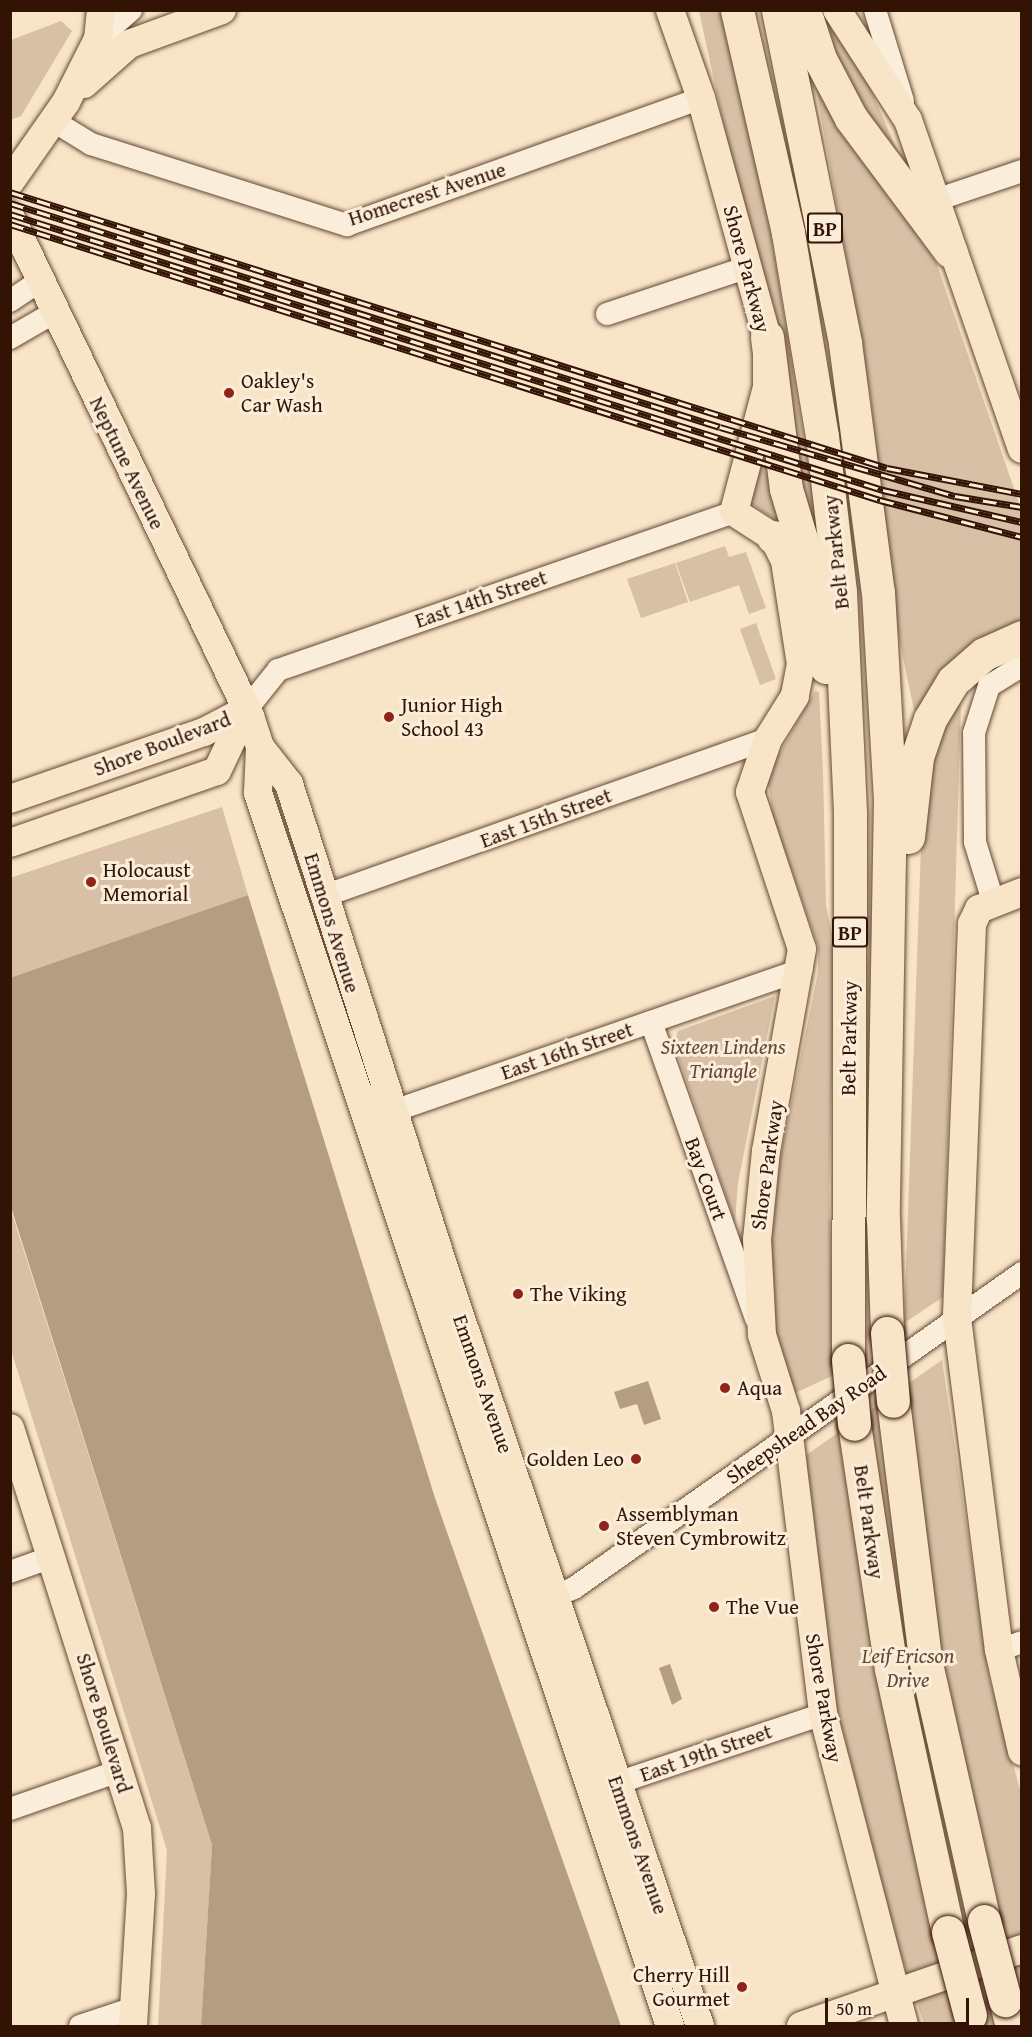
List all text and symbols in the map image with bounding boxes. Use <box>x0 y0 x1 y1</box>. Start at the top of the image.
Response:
street label: Homecrest Avenue <box>345 157 509 231</box>
street label: Shore Parkway <box>718 202 776 336</box>
road number: BP <box>807 211 843 245</box>
place label: Oakley's Car Wash <box>241 368 323 418</box>
marker: Oakley's Car Wash <box>222 386 236 400</box>
street label: Neptune Avenue <box>84 393 170 533</box>
street label: Belt Parkway <box>817 493 855 611</box>
street label: East 14th Street <box>412 565 550 633</box>
place label: Junior High School 43 <box>401 692 503 742</box>
street label: Shore Boulevard <box>90 706 234 782</box>
marker: Junior High School 43 <box>382 710 396 724</box>
street label: East 15th Street <box>477 783 615 853</box>
street label: Emmons Avenue <box>299 850 365 996</box>
place label: Holocaust Memorial <box>103 857 191 907</box>
marker: Holocaust Memorial <box>84 875 98 889</box>
road number: BP <box>832 915 868 949</box>
street label: Belt Parkway <box>835 980 863 1096</box>
street label: East 16th Street <box>498 1017 636 1085</box>
park label: Sixteen Lindens Triangle <box>660 1034 786 1084</box>
street label: Shore Parkway <box>745 1098 789 1232</box>
street label: Bay Court <box>679 1134 733 1224</box>
place label: The Viking <box>530 1281 626 1307</box>
marker: The Viking <box>511 1287 525 1301</box>
street label: Emmons Avenue <box>447 1311 519 1457</box>
street label: Sheepshead Bay Road <box>721 1360 891 1490</box>
place label: Aqua <box>737 1375 782 1401</box>
marker: Aqua <box>718 1381 732 1395</box>
place label: Golden Leo <box>527 1446 624 1472</box>
marker: Golden Leo <box>629 1452 643 1466</box>
street label: Belt Parkway <box>849 1463 889 1581</box>
place label: Assemblyman Steven Cymbrowitz <box>616 1501 786 1551</box>
marker: Assemblyman Steven Cymbrowitz <box>597 1519 611 1533</box>
place label: The Vue <box>726 1594 799 1620</box>
marker: The Vue <box>707 1600 721 1614</box>
street label: Shore Parkway <box>800 1631 848 1765</box>
park label: Leif Ericson Drive <box>862 1643 954 1693</box>
street label: Shore Boulevard <box>71 1650 137 1796</box>
street label: East 19th Street <box>637 1719 775 1787</box>
street label: Emmons Avenue <box>602 1772 674 1918</box>
place label: Cherry Hill Gourmet <box>633 1962 730 2012</box>
marker: Cherry Hill Gourmet <box>735 1980 749 1994</box>
scale bar <box>828 1986 972 2024</box>
text: 50 m <box>836 1995 872 2022</box>

